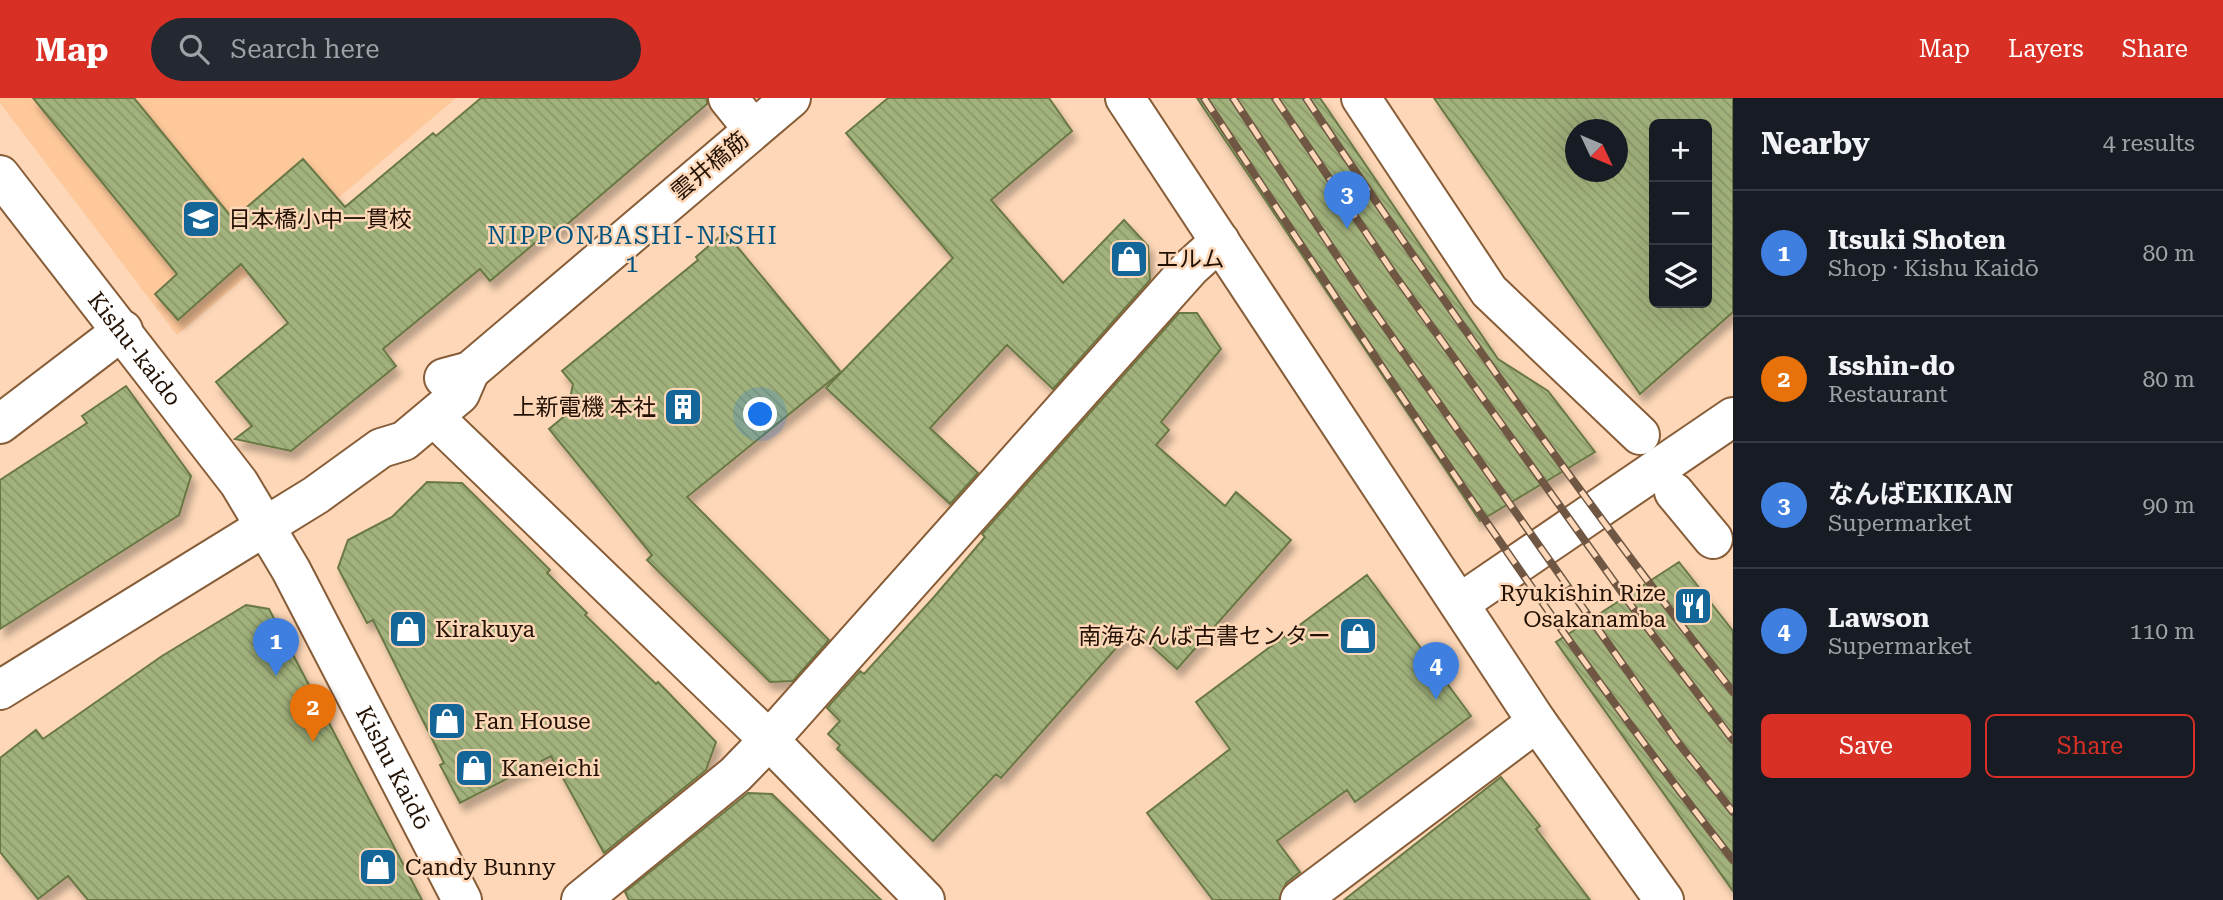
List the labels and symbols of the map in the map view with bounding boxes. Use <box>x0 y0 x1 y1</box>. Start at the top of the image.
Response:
north arrow <box>1565 119 1628 182</box>
street label: 雲井橋筋 <box>666 126 754 206</box>
pin: 3 <box>1324 171 1370 229</box>
school or university icon: 日本橋小中一貫校 <box>180 198 222 240</box>
place label: 日本橋小中一貫校 <box>228 206 412 233</box>
district label: NIPPONBASHI-NISHI 1 <box>487 222 779 278</box>
shop icon: エルム <box>1108 238 1150 280</box>
place label: エルム <box>1156 246 1225 273</box>
street label: Kishu-kaido <box>82 287 187 411</box>
building icon: 上新電機 本社 <box>662 386 704 428</box>
place label: 上新電機 本社 <box>512 394 656 421</box>
your location <box>743 397 777 431</box>
place label: Ryukishin Rize Osakanamba <box>1500 580 1667 633</box>
restaurant icon: Ryukishin Rize Osakanamba <box>1672 585 1714 627</box>
shop icon: Kirakuya <box>387 608 429 650</box>
shop icon: 南海なんば古書センター <box>1337 615 1379 657</box>
place label: Kirakuya <box>435 616 536 643</box>
pin: 1 <box>253 618 299 676</box>
place label: 南海なんば古書センター <box>1078 623 1331 650</box>
pin: 4 <box>1413 642 1459 700</box>
pin: 2 <box>290 684 336 742</box>
shop icon: Fan House <box>426 700 468 742</box>
street label: Kishu Kaidō <box>350 702 437 834</box>
place label: Fan House <box>474 708 591 735</box>
shop icon: Kaneichi <box>453 747 495 789</box>
place label: Kaneichi <box>501 755 600 782</box>
shop icon: Candy Bunny <box>357 846 399 888</box>
place label: Candy Bunny <box>405 854 556 881</box>

